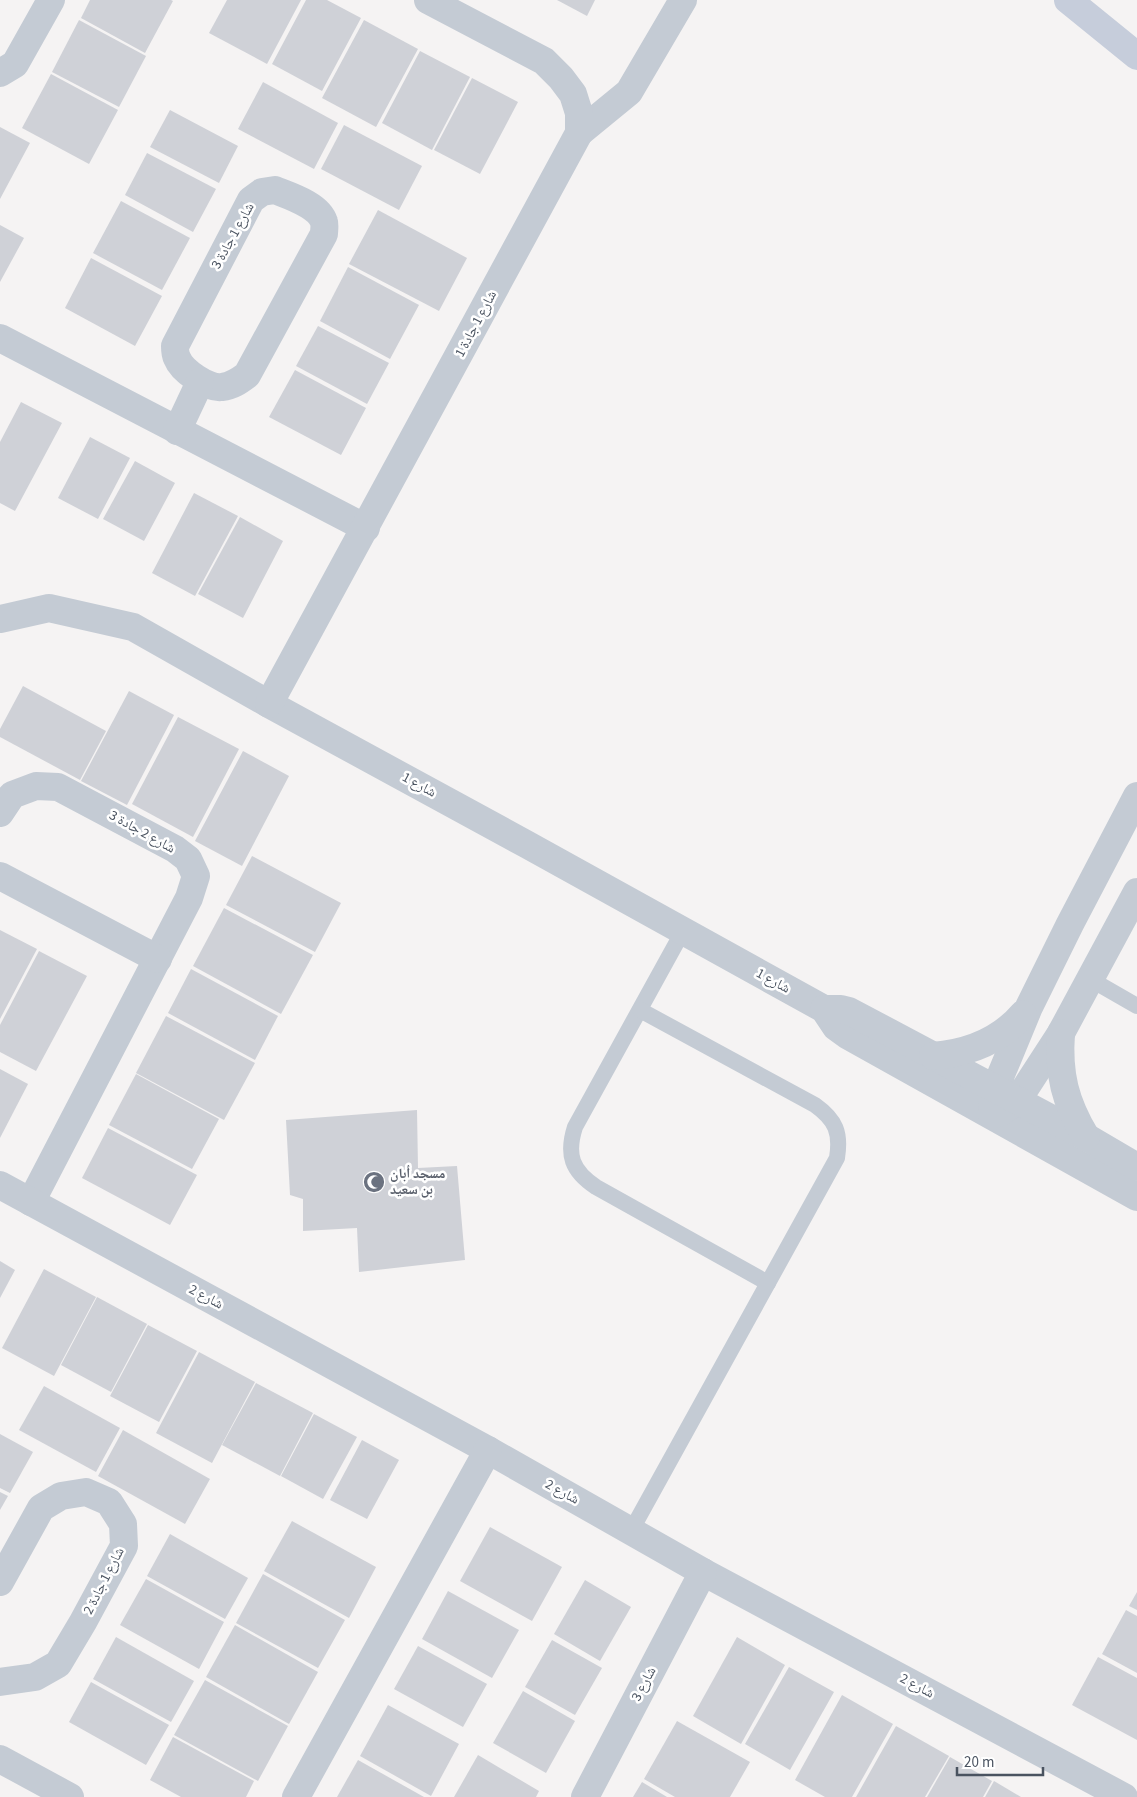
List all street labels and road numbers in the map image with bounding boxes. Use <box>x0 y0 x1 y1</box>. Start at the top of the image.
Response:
street label: شارع 1 جادة 3 <box>207 199 259 273</box>
street label: شارع 1 جادة 1 <box>450 287 502 361</box>
street label: شارع 1 <box>398 767 440 803</box>
street label: شارع 2 جادة 3 <box>105 806 179 858</box>
street label: شارع 1 <box>752 963 794 999</box>
street label: شارع 2 <box>185 1280 227 1314</box>
street label: شارع 2 <box>541 1474 583 1510</box>
street label: شارع 1 جادة 2 <box>79 1544 129 1618</box>
street label: شارع 3 <box>627 1663 661 1705</box>
street label: شارع 2 <box>896 1669 938 1703</box>

